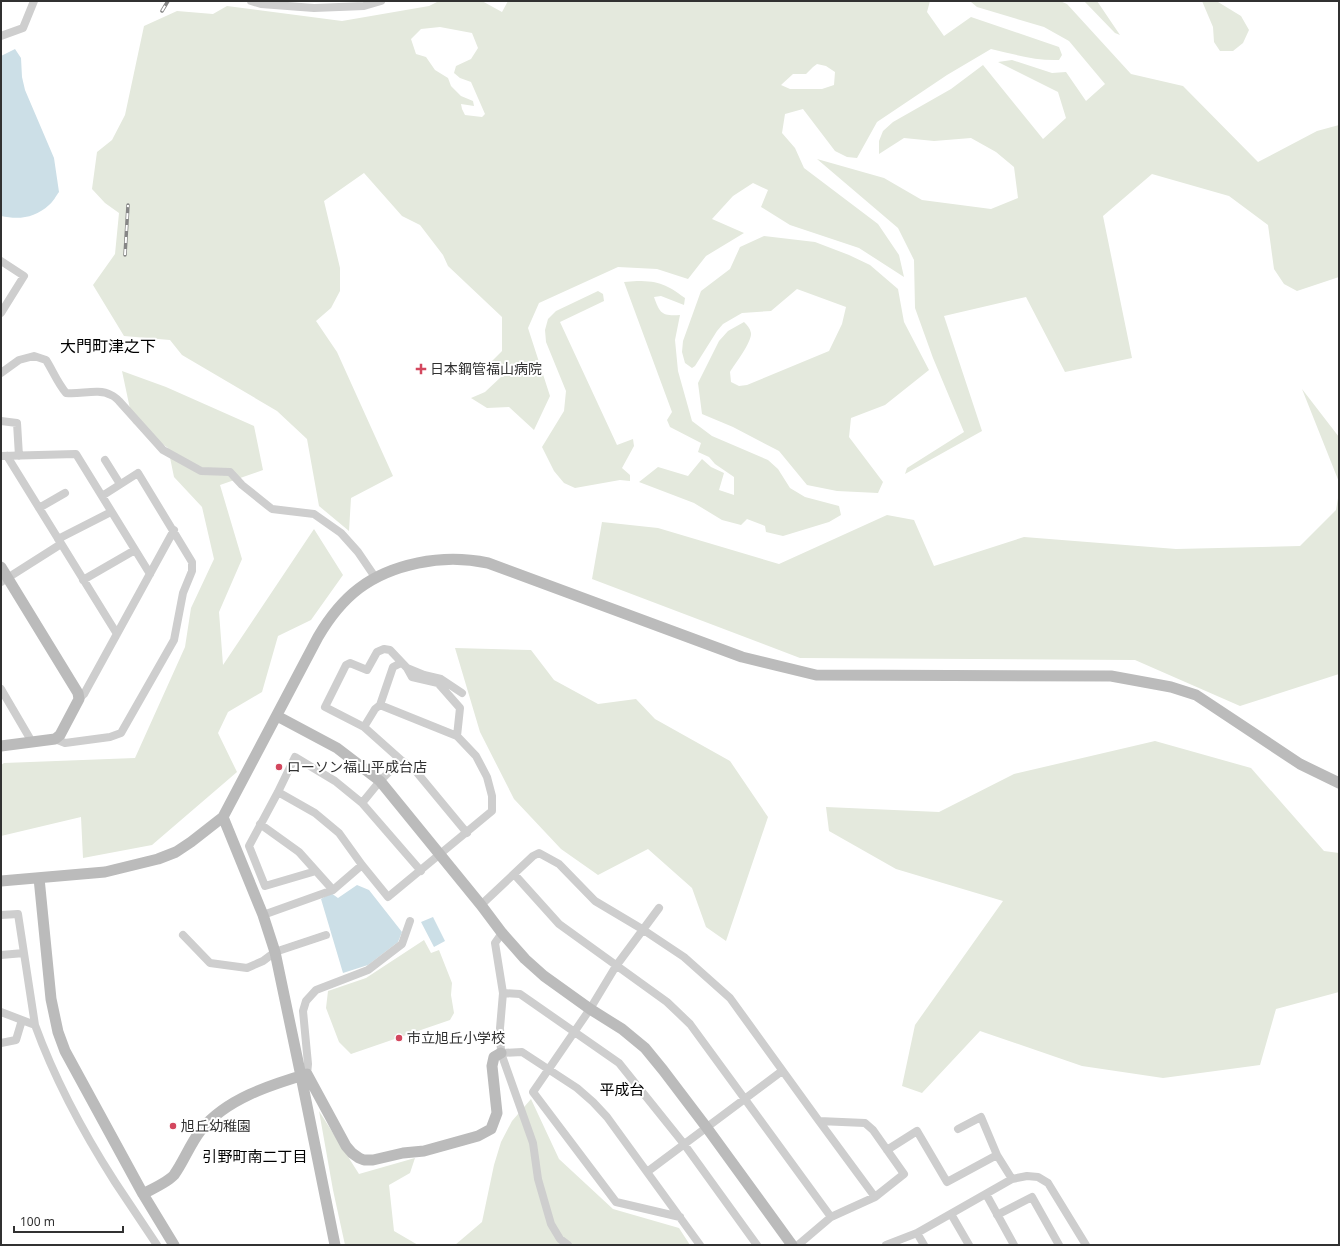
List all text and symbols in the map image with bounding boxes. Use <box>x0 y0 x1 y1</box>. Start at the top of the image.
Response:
district label: 大門町津之下 <box>60 335 156 357</box>
place label: 日本鋼管福山病院 <box>430 359 542 378</box>
marker: 日本鋼管福山病院 <box>415 363 427 375</box>
place label: ローソン福山平成台店 <box>287 757 427 776</box>
marker: ローソン福山平成台店 <box>274 762 284 772</box>
place label: 市立旭丘小学校 <box>407 1028 505 1047</box>
marker: 市立旭丘小学校 <box>394 1033 404 1043</box>
district label: 平成台 <box>599 1079 645 1099</box>
place label: 旭丘幼稚園 <box>181 1116 251 1135</box>
marker: 旭丘幼稚園 <box>168 1121 178 1131</box>
district label: 引野町南二丁目 <box>202 1146 308 1166</box>
scale bar <box>14 1208 123 1234</box>
text: 100 m <box>20 1213 55 1230</box>

